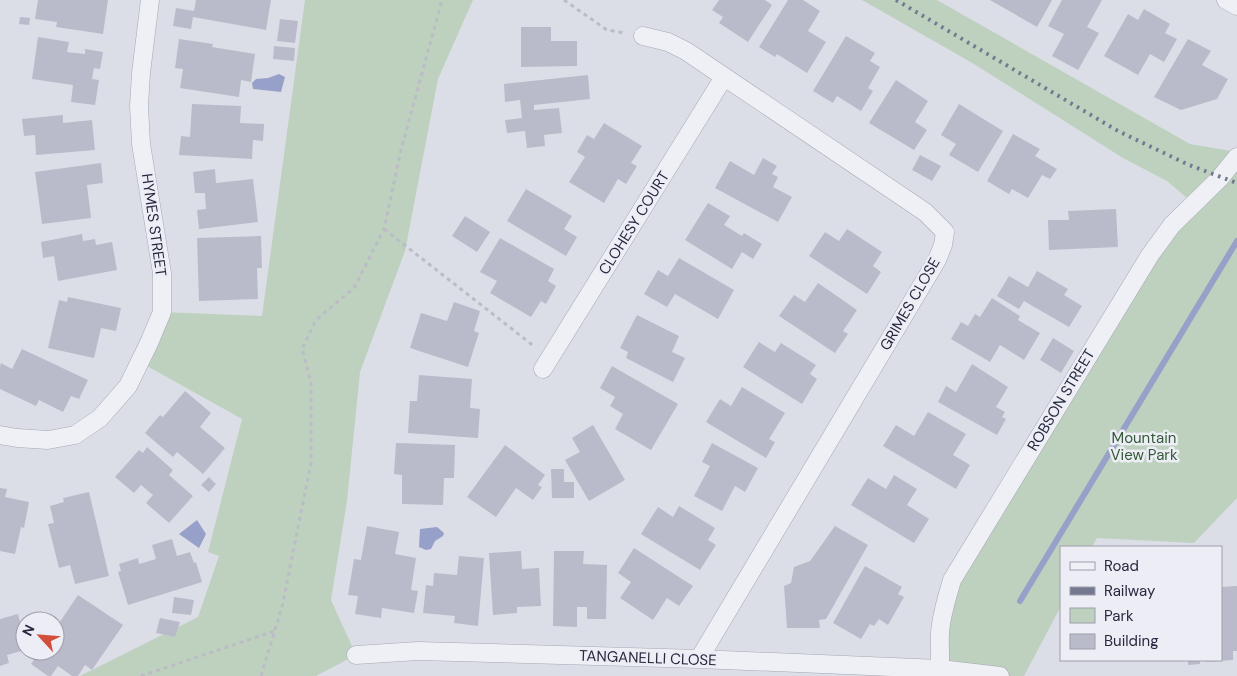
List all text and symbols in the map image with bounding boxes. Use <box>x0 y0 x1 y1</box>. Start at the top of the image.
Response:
street label: CLOHESY COURT <box>594 167 674 279</box>
street label: HYMES STREET <box>137 172 171 278</box>
street label: GRIMES CLOSE <box>875 254 945 354</box>
street label: ROBSON STREET <box>1023 345 1099 455</box>
park label: Mountain View Park <box>1111 428 1178 465</box>
legend <box>1060 546 1222 661</box>
text: Road <box>1104 556 1139 576</box>
text: Railway <box>1104 581 1156 601</box>
text: Park <box>1104 606 1134 626</box>
north arrow <box>15 611 65 661</box>
text: N <box>18 622 39 639</box>
text: Building <box>1104 631 1159 651</box>
street label: TANGANELLI CLOSE <box>579 646 717 670</box>

